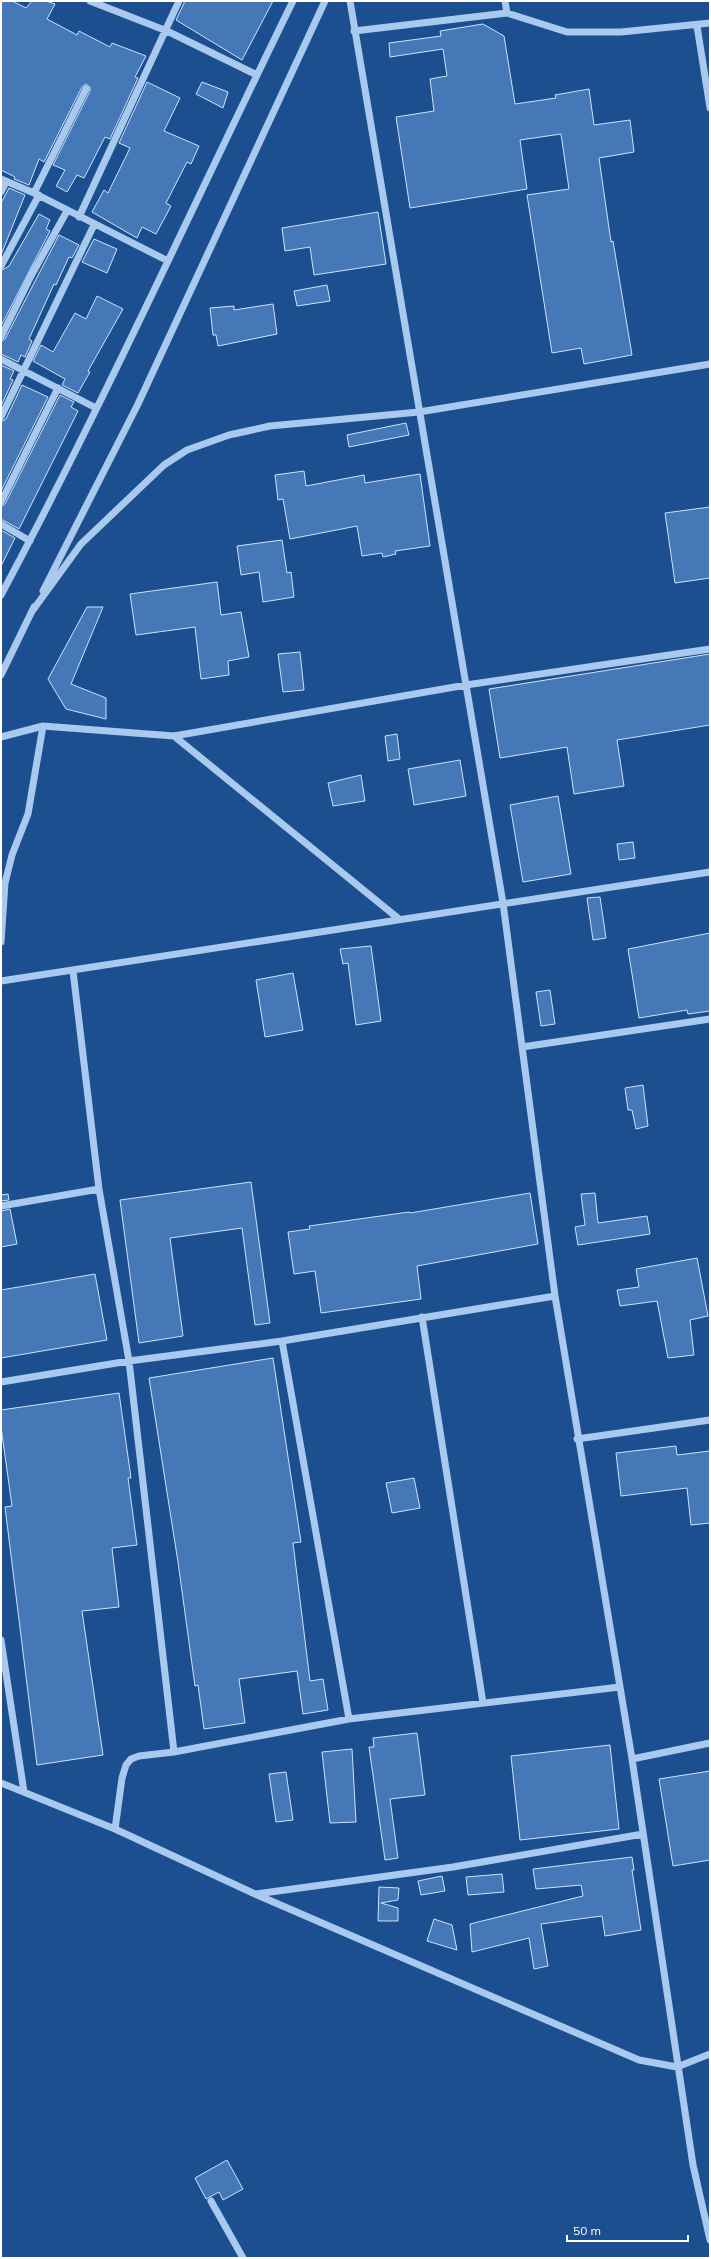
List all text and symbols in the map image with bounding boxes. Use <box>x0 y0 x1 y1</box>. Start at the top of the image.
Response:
scale bar <box>567 2217 688 2243</box>
text: 50 m <box>573 2223 601 2238</box>

